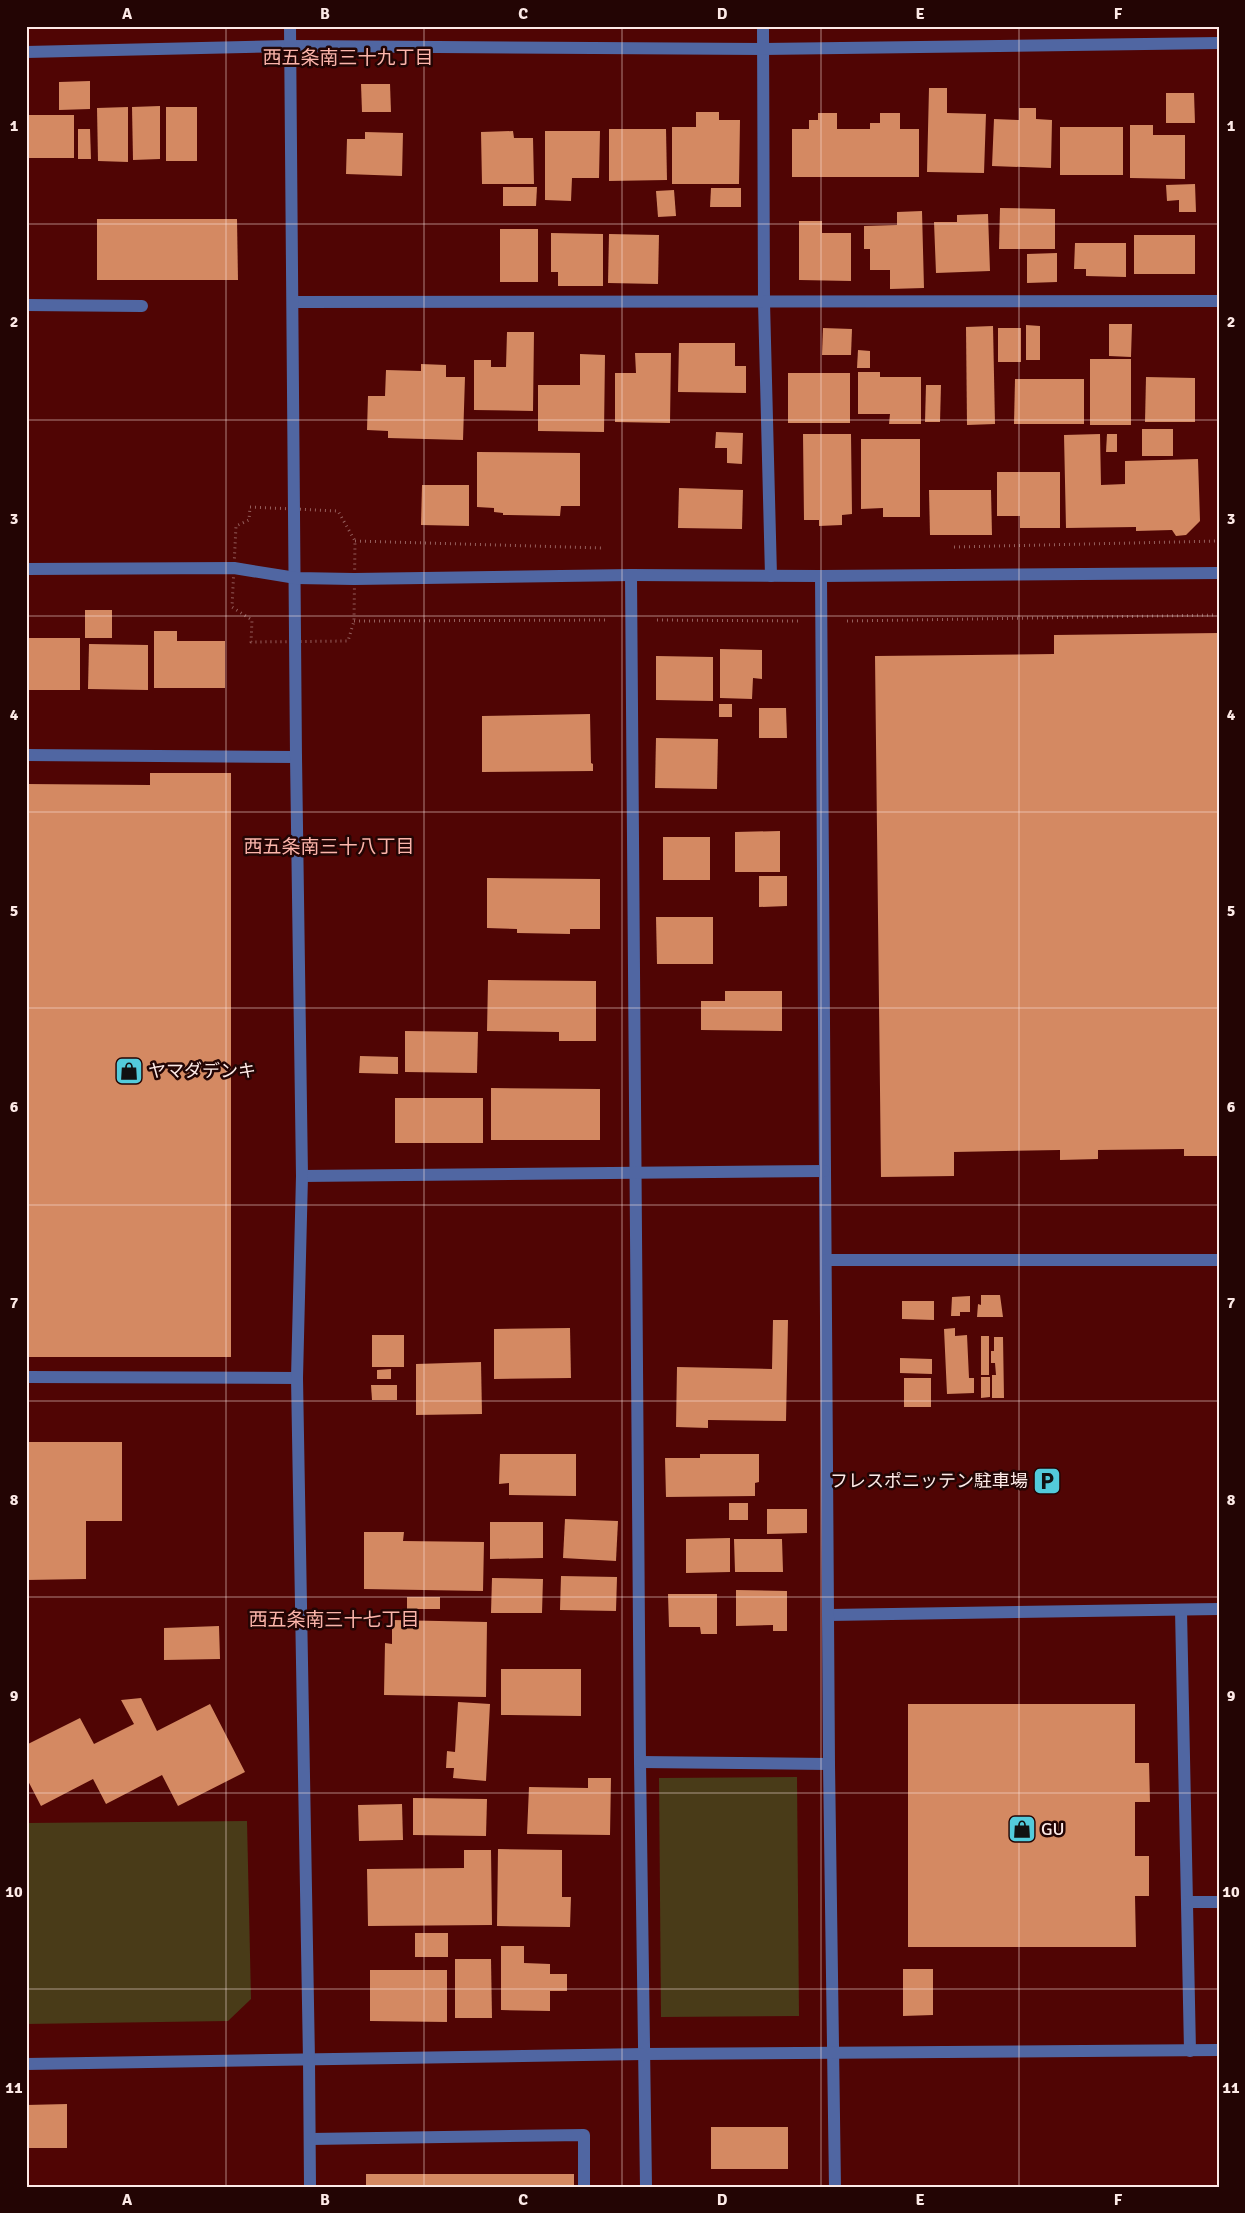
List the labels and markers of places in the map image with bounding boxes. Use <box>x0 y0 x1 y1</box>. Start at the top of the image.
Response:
shop icon: ヤマダデンキ <box>114 1056 144 1086</box>
place label: ヤマダデンキ <box>148 1060 256 1082</box>
parking icon: フレスポニッテン駐車場 <box>1032 1466 1062 1496</box>
place label: フレスポニッテン駐車場 <box>830 1470 1028 1492</box>
shop icon: GU <box>1007 1814 1037 1844</box>
place label: GU <box>1041 1818 1065 1840</box>

